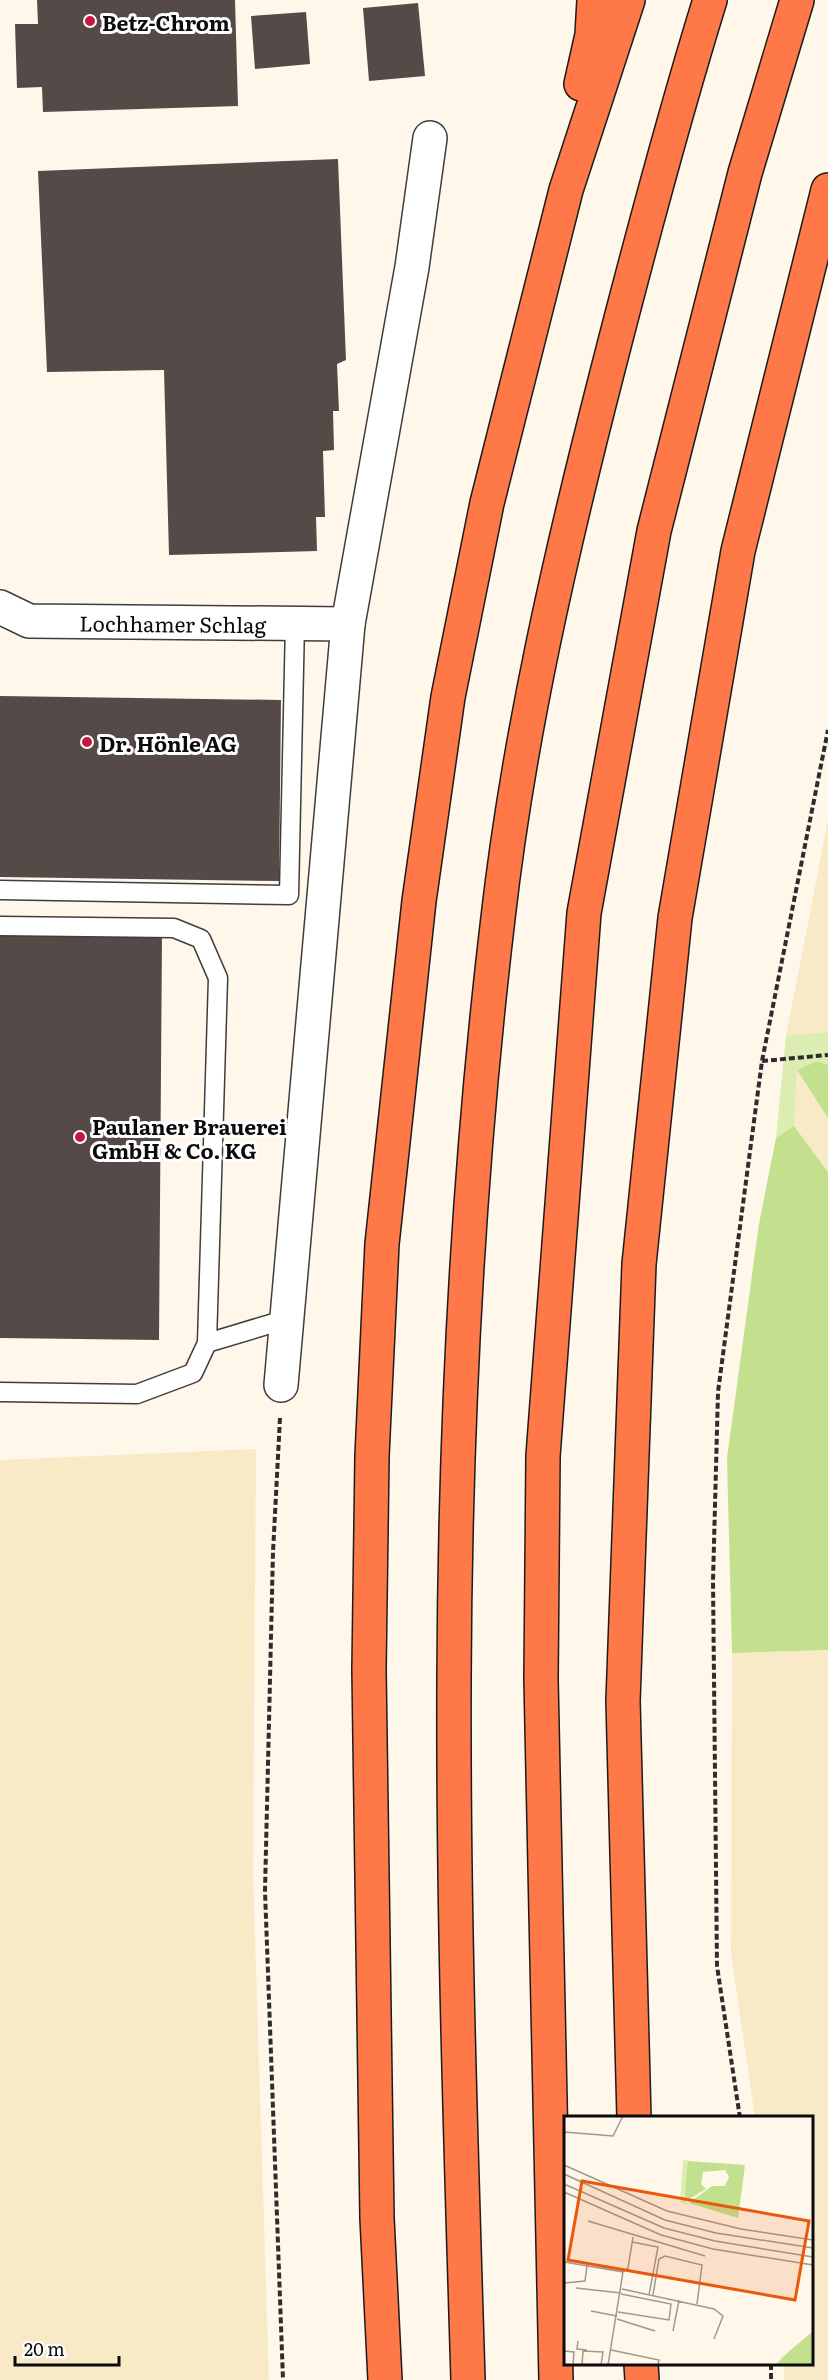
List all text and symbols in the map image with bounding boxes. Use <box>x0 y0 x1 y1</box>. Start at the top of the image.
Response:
place label: Betz-Chrom <box>102 6 230 37</box>
marker: Betz-Chrom <box>83 14 97 28</box>
street label: Lochhamer Schlag <box>79 606 267 639</box>
place label: Dr. Hönle AG <box>99 727 237 758</box>
marker: Dr. Hönle AG <box>80 735 94 749</box>
place label: Paulaner Brauerei GmbH & Co. KG <box>92 1110 287 1165</box>
marker: Paulaner Brauerei GmbH & Co. KG <box>73 1130 87 1144</box>
inset map <box>564 2116 813 2365</box>
scale bar <box>15 2329 118 2367</box>
text: 20 m <box>24 2335 65 2362</box>

